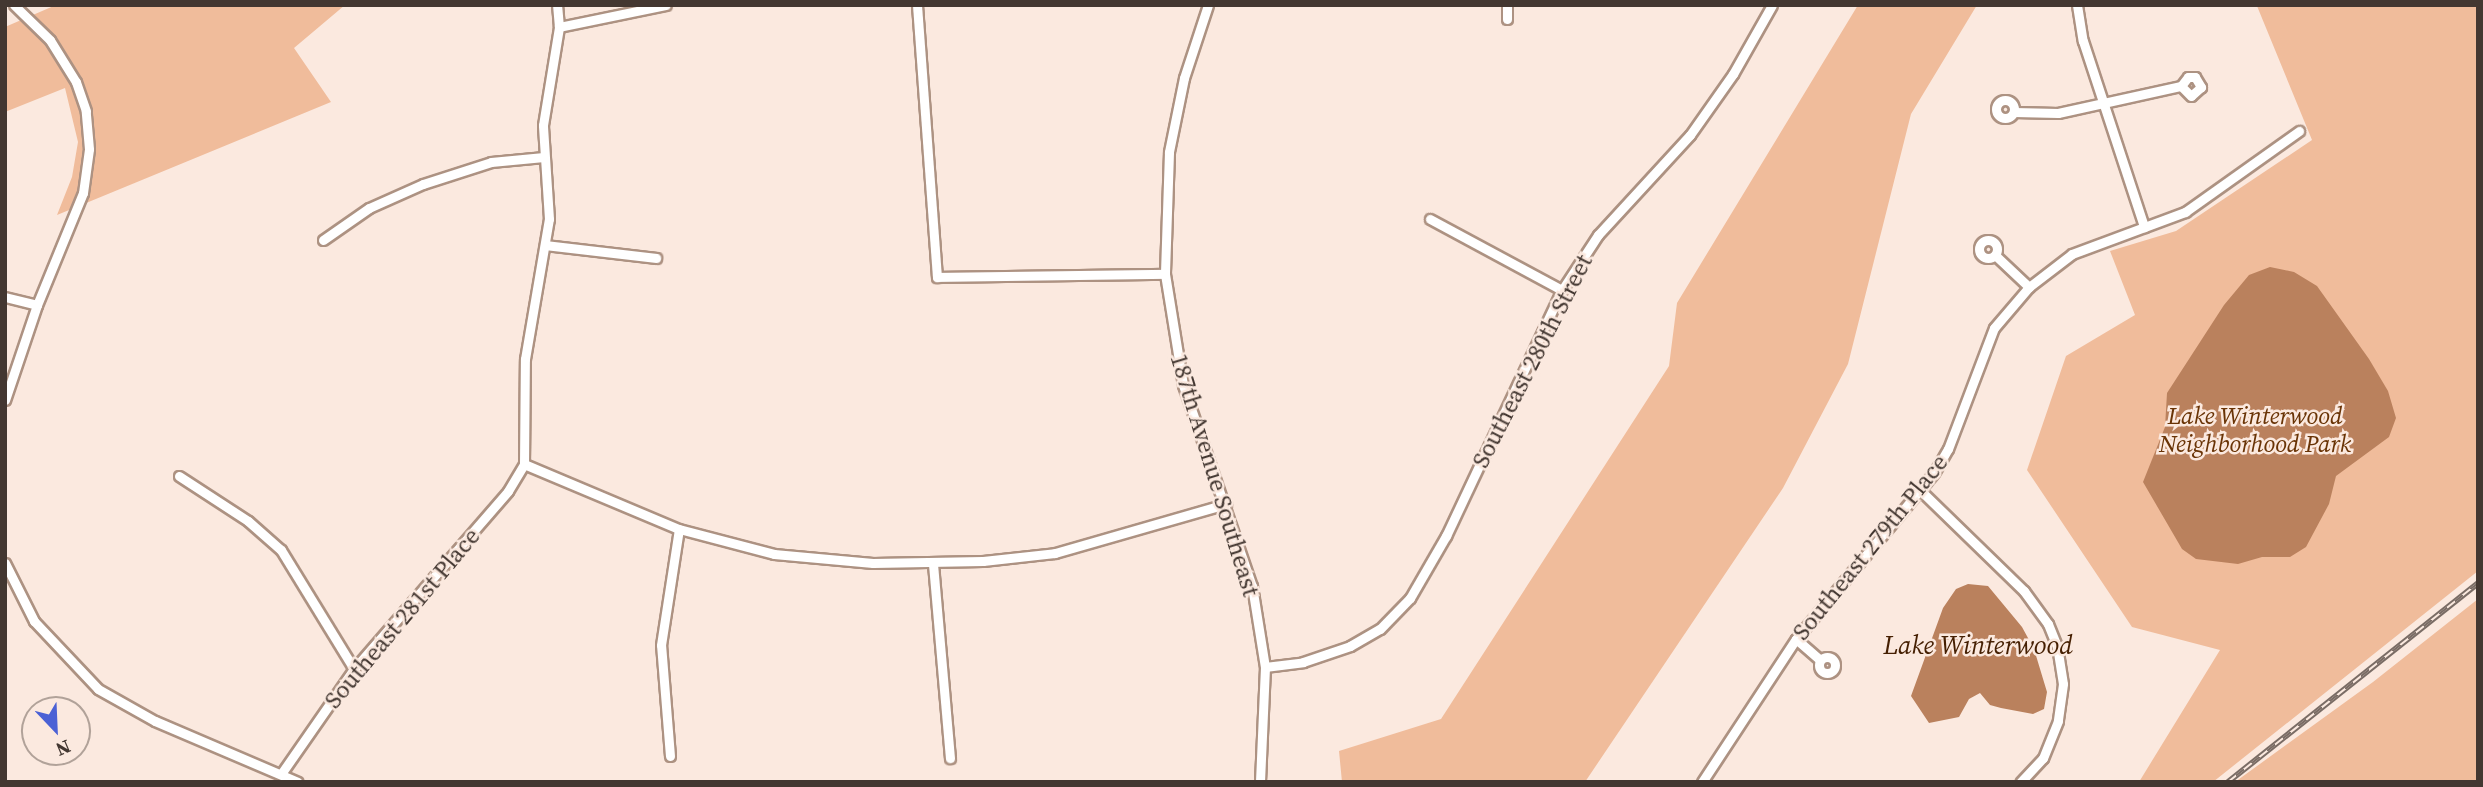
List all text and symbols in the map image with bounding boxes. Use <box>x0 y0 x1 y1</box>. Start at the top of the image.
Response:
street label: Southeast 280th Street <box>1466 250 1598 472</box>
street label: 187th Avenue Southeast <box>1164 350 1266 600</box>
park label: Lake Winterwood Neighborhood Park <box>2159 402 2351 458</box>
street label: Southeast 279th Place <box>1786 448 1954 646</box>
street label: Southeast 281st Place <box>318 522 486 714</box>
water label: Lake Winterwood <box>1883 630 2073 662</box>
north arrow <box>21 696 91 766</box>
text: N <box>52 734 75 763</box>

